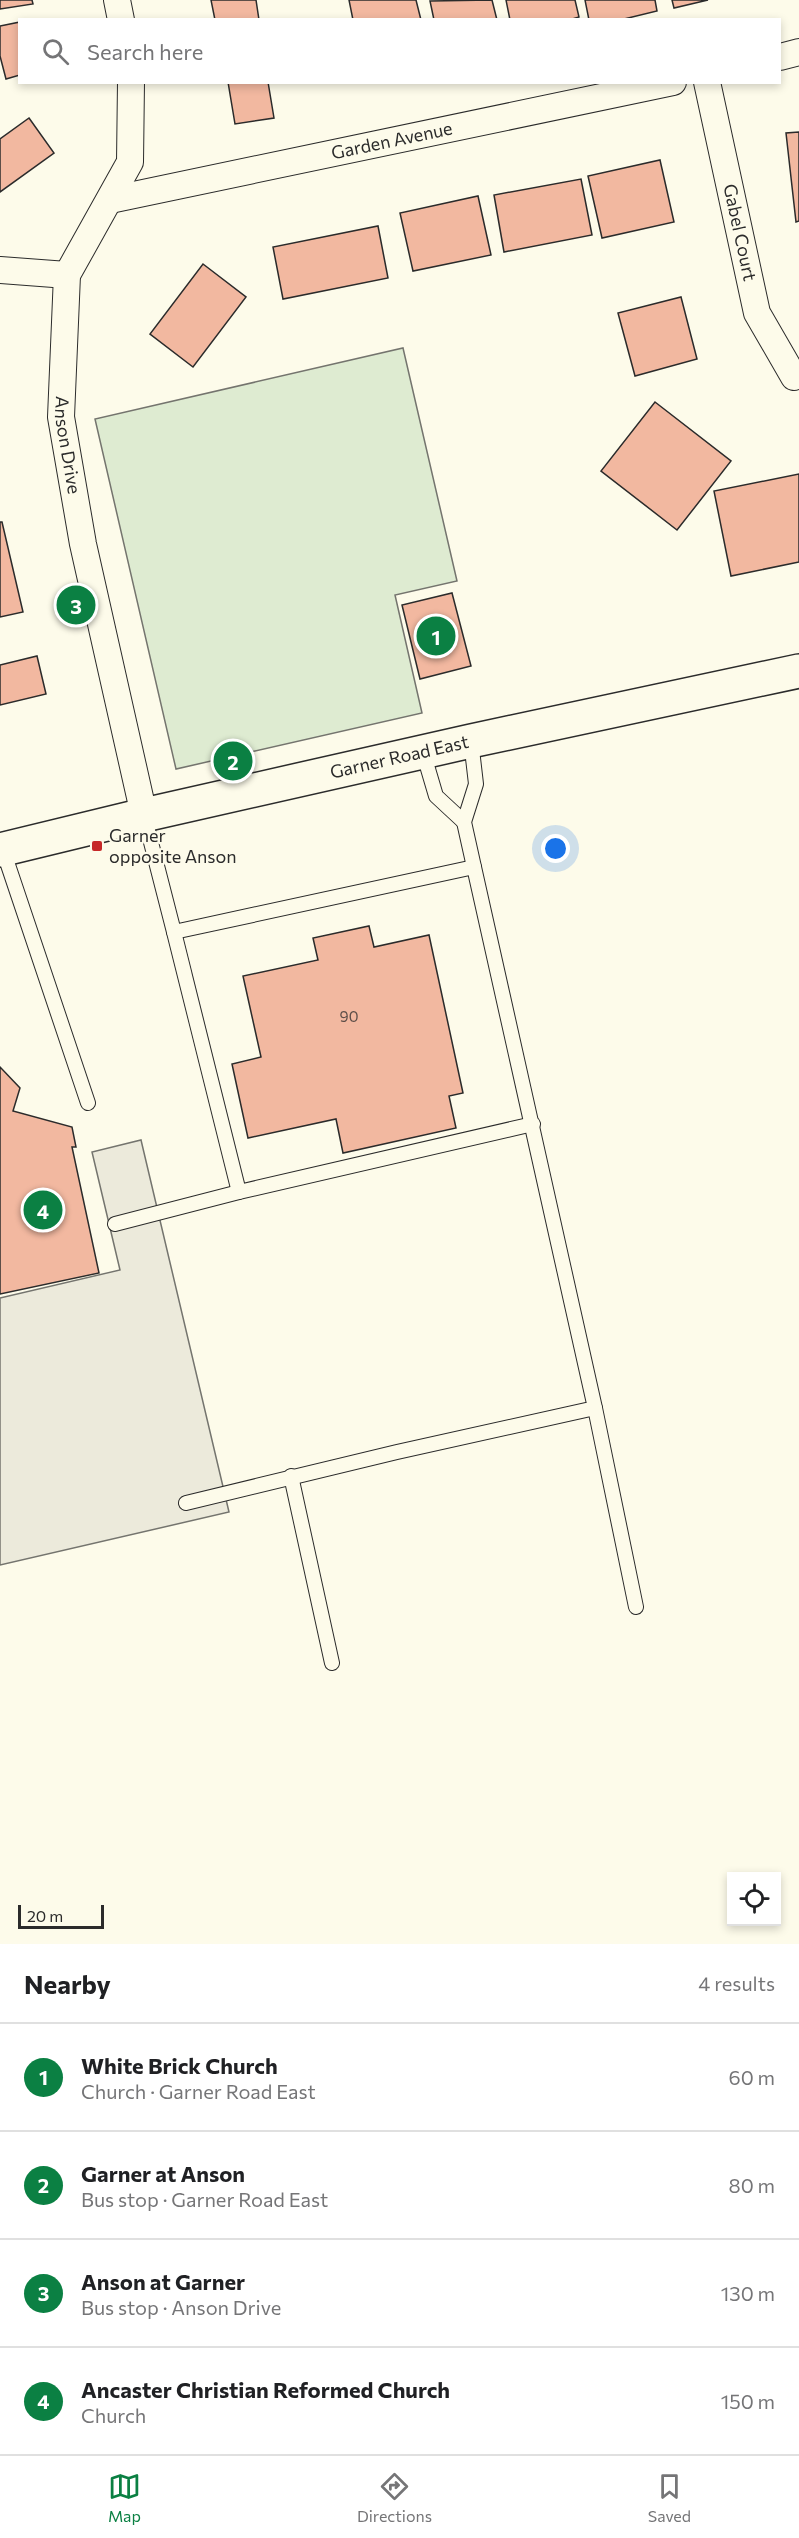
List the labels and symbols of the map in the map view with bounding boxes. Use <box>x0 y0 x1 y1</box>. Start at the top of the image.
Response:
street label: Garden Avenue <box>329 117 454 163</box>
street label: Gabel Court <box>719 182 762 283</box>
street label: Anson Drive <box>51 396 86 496</box>
pin: 3 <box>56 582 96 628</box>
pin: 1 <box>416 614 456 658</box>
street label: Garner Road East <box>328 730 471 783</box>
pin: 2 <box>214 738 252 783</box>
place label: Garner opposite Anson <box>109 824 237 867</box>
your location <box>541 834 570 863</box>
marker: Garner opposite Anson <box>90 839 104 853</box>
house number: 90 <box>340 1007 358 1025</box>
pin: 4 <box>24 1188 63 1232</box>
scale bar <box>18 1902 104 1930</box>

